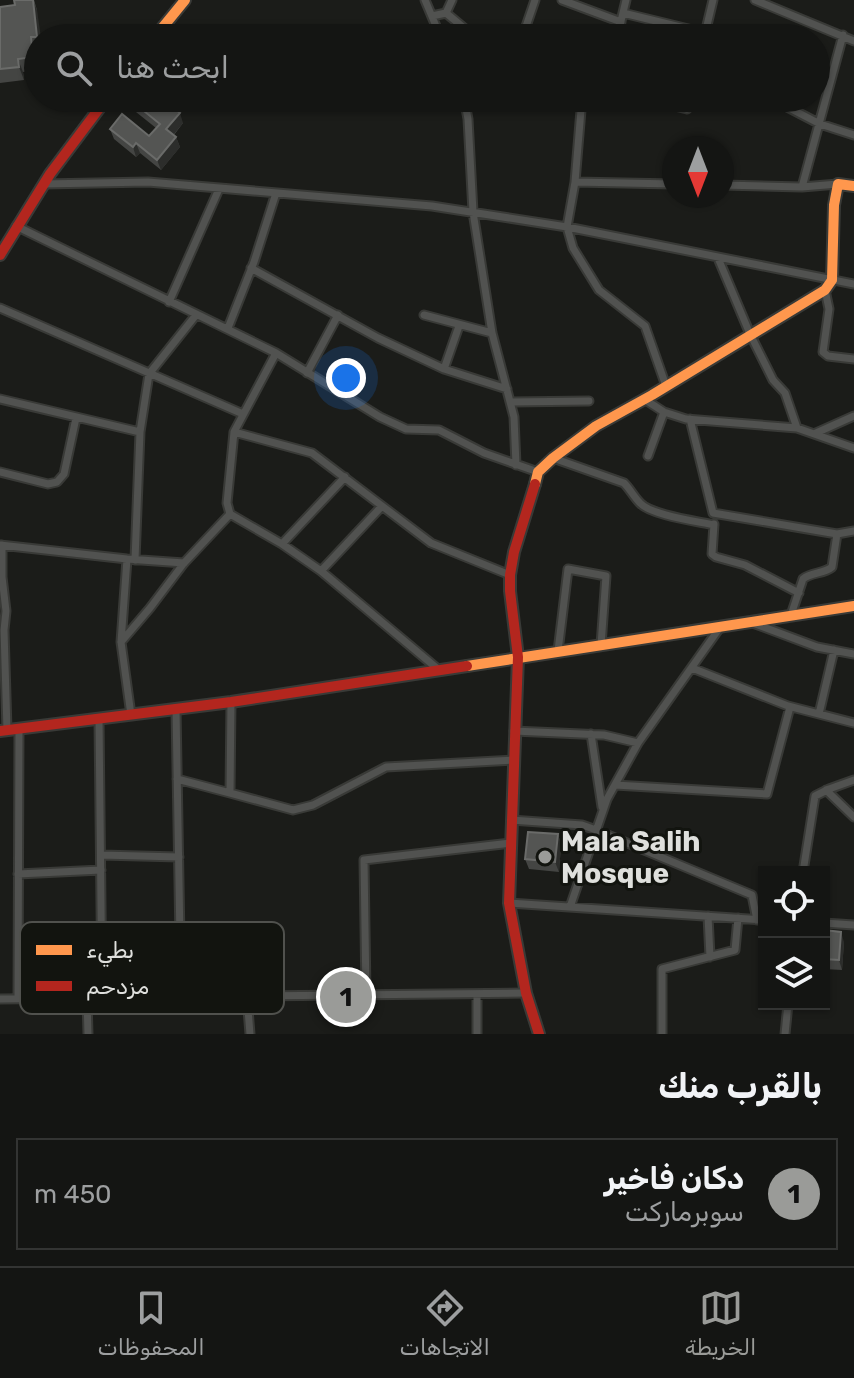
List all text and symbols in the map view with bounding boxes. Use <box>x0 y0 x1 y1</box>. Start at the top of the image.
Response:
search box <box>24 24 830 112</box>
icon: search <box>52 46 96 90</box>
text: ابحث هنا <box>116 50 229 86</box>
north arrow <box>662 136 734 208</box>
your location <box>326 358 366 398</box>
place label: Mala Salih Mosque <box>561 825 701 890</box>
marker: Mala Salih Mosque <box>536 848 554 866</box>
map controls <box>758 866 830 1010</box>
button: locate <box>758 866 830 938</box>
legend <box>20 922 284 1014</box>
text: بطيء <box>86 937 134 967</box>
button: layers <box>758 938 830 1010</box>
pin: 1 <box>320 967 372 1027</box>
text: مزدحم <box>86 973 149 1001</box>
text: بالقرب منك <box>658 1066 822 1107</box>
text: دكان فاخیر <box>605 1161 744 1197</box>
text: 450 m <box>34 1179 112 1210</box>
text: 1 <box>788 1179 800 1210</box>
text: سوبرماركت <box>625 1197 744 1228</box>
tab: المحفوظات <box>98 1286 205 1361</box>
tab: الاتجاهات <box>400 1286 490 1361</box>
tab: الخريطة <box>685 1286 756 1361</box>

